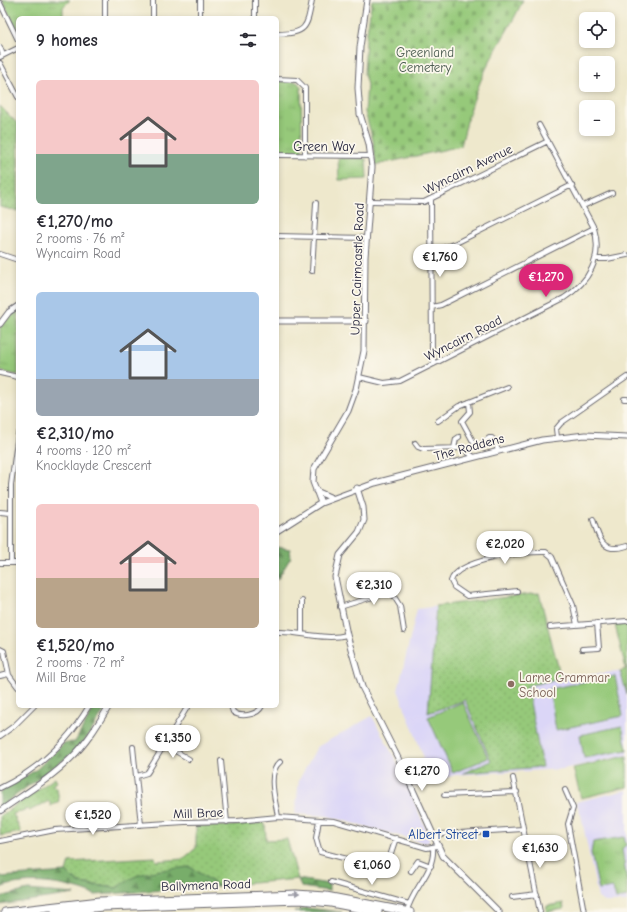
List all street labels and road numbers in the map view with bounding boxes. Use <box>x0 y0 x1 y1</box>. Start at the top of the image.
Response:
street label: Green Way <box>293 139 355 154</box>
street label: Wyncairn Avenue <box>421 141 515 197</box>
street label: Upper Cairncastle Road <box>347 202 367 336</box>
street label: Wyncairn Road <box>422 312 504 364</box>
street label: The Roddens <box>432 430 506 464</box>
street label: Mill Brae <box>173 805 224 821</box>
street label: Ballymena Road <box>161 876 251 894</box>

